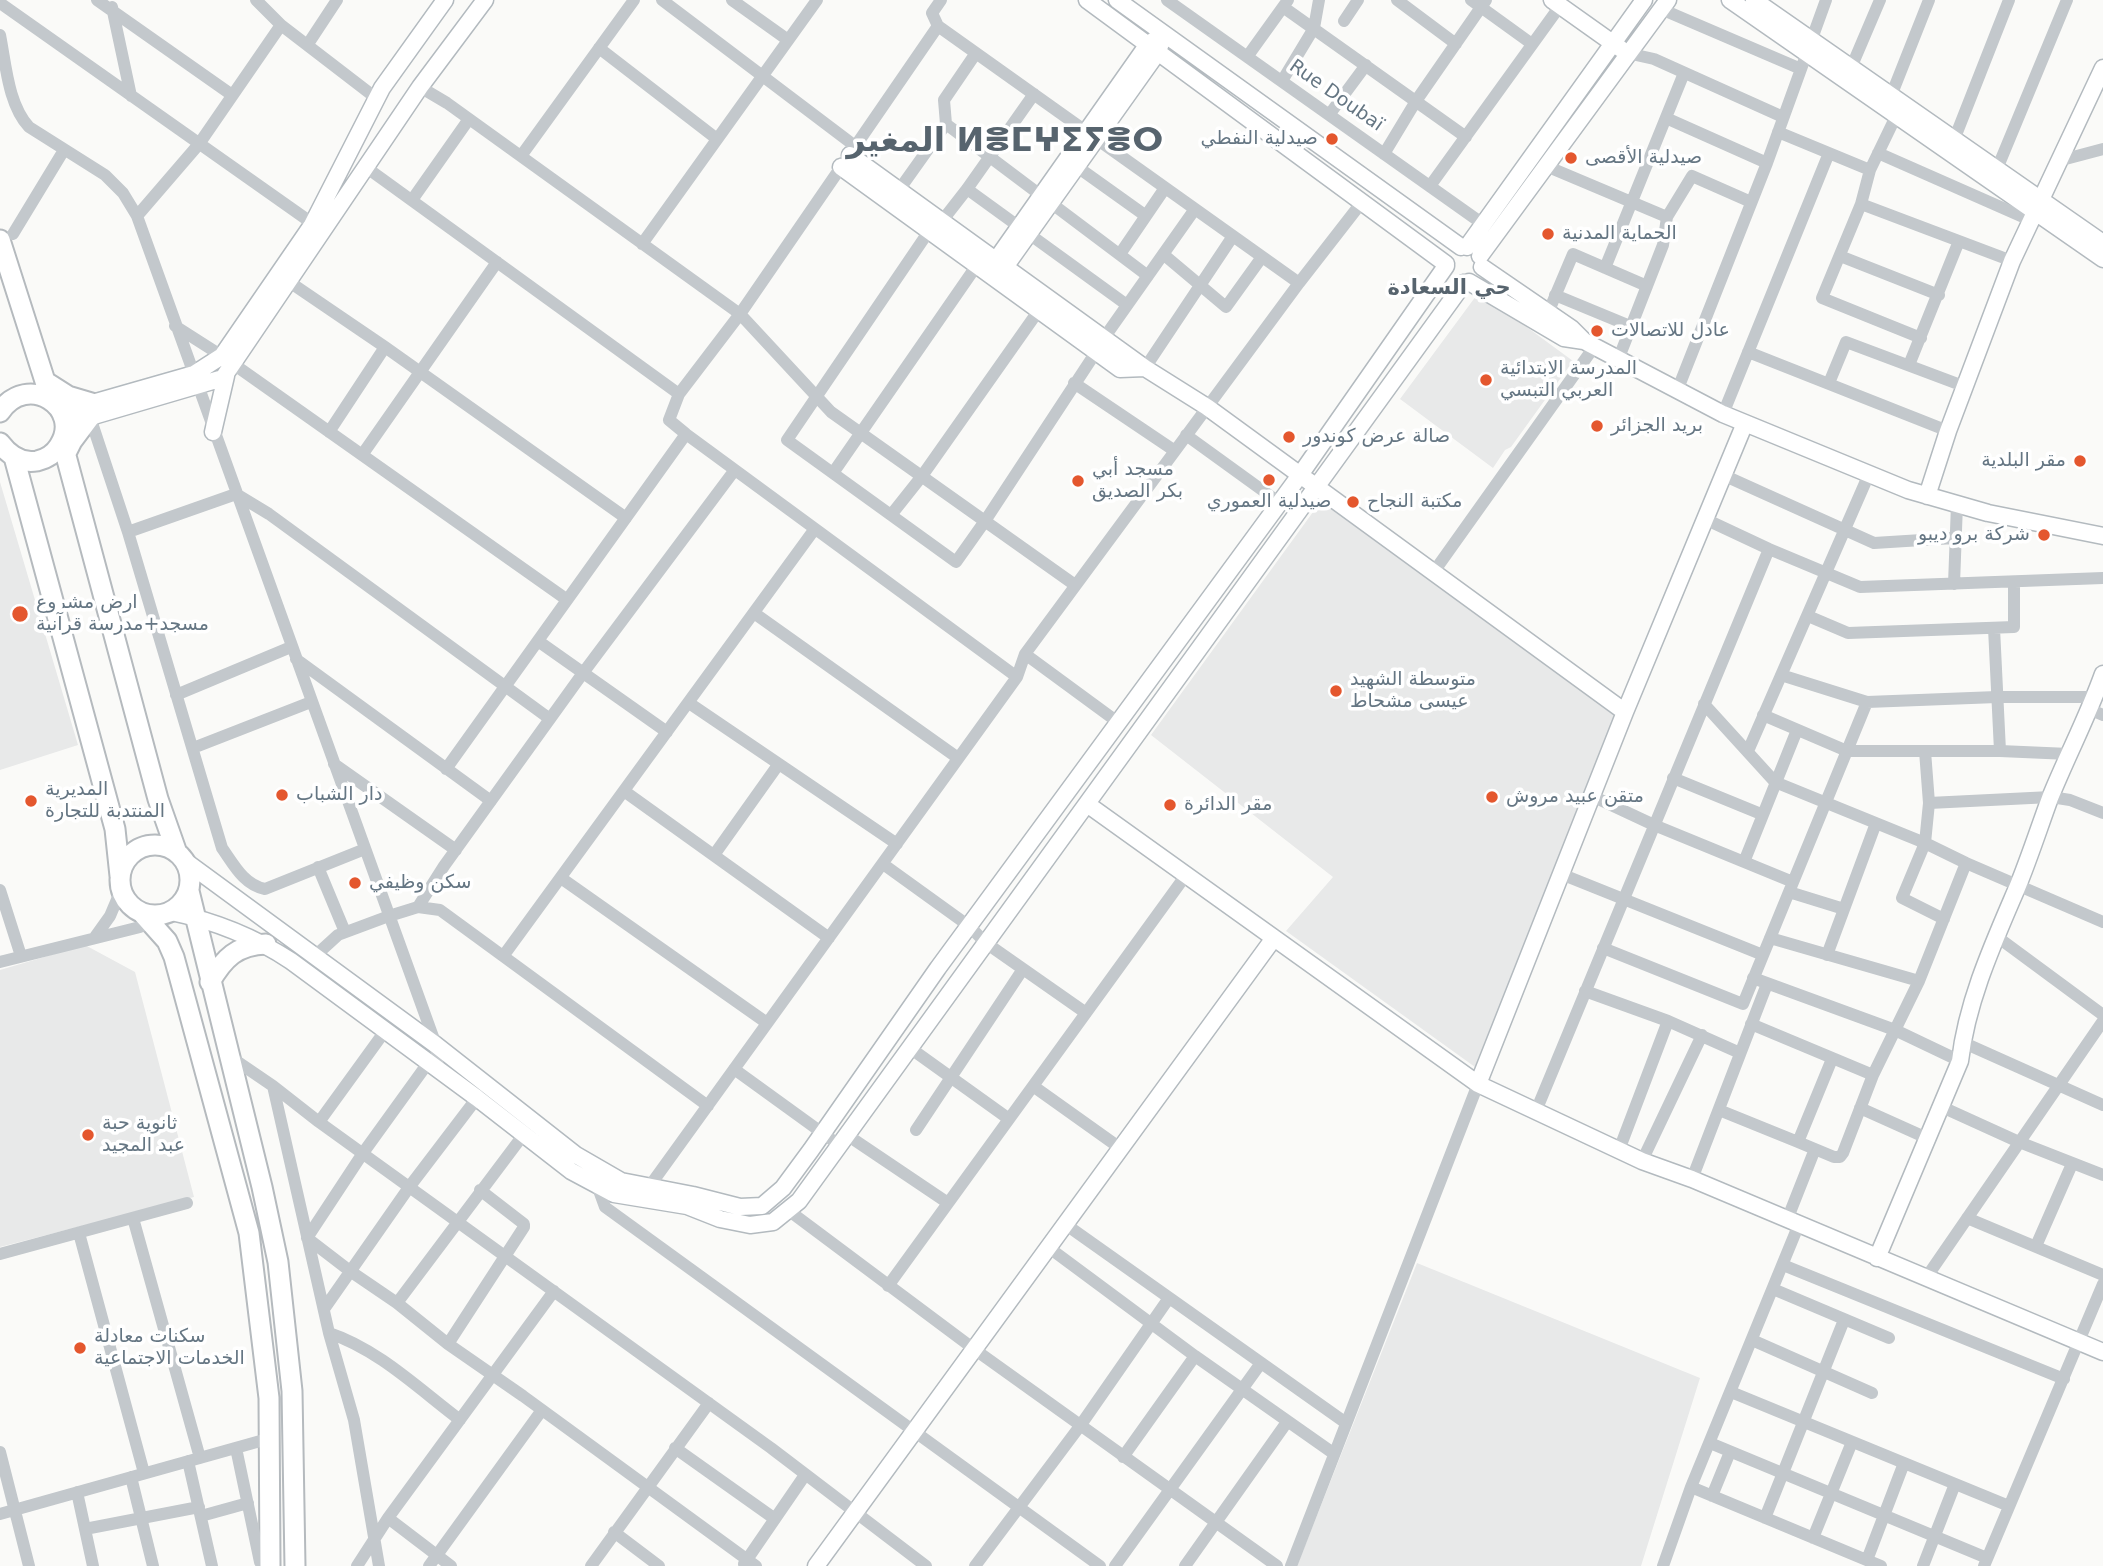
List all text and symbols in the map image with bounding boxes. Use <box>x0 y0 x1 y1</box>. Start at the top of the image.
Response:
street label: Rue Doubaï <box>1285 55 1387 137</box>
district label: المغير ⵍⴻⵎⵖⵉⵢⴻⵔ <box>847 122 1163 162</box>
place label: صيدلية النفطي <box>1201 128 1318 150</box>
marker: صيدلية النفطي <box>1324 131 1340 147</box>
place label: صيدلية الأقصى <box>1585 147 1702 169</box>
marker: صيدلية الأقصى <box>1563 150 1579 166</box>
place label: الحماية المدنية <box>1562 223 1677 245</box>
marker: الحماية المدنية <box>1540 226 1556 242</box>
district label: حي السعادة <box>1387 276 1511 302</box>
place label: عادل للاتصالات <box>1611 320 1730 342</box>
marker: عادل للاتصالات <box>1589 323 1605 339</box>
place label: المدرسة الابتدائية العربي التبسي <box>1500 358 1637 402</box>
marker: المدرسة الابتدائية العربي التبسي <box>1478 372 1494 388</box>
place label: بريد الجزائر <box>1611 415 1703 437</box>
marker: بريد الجزائر <box>1589 418 1605 434</box>
place label: صالة عرض كوندور <box>1303 426 1450 448</box>
marker: صالة عرض كوندور <box>1281 429 1297 445</box>
place label: مقر البلدية <box>1981 450 2066 472</box>
marker: مقر البلدية <box>2072 453 2088 469</box>
place label: مسجد أبي بكر الصديق <box>1092 459 1183 503</box>
marker: صيدلية العموري <box>1261 472 1277 488</box>
marker: مسجد أبي بكر الصديق <box>1070 473 1086 489</box>
place label: صيدلية العموري <box>1207 491 1331 513</box>
place label: مكتبة النجاح <box>1367 491 1462 513</box>
marker: مكتبة النجاح <box>1345 494 1361 510</box>
place label: شركة برو ديبو <box>1918 524 2030 546</box>
marker: شركة برو ديبو <box>2036 527 2052 543</box>
place label: ارض مشروع مسجد+مدرسة قرآنية <box>36 592 209 636</box>
marker: ارض مشروع مسجد+مدرسة قرآنية <box>10 604 30 624</box>
place label: متوسطة الشهيد عيسى مشحاط <box>1350 669 1476 713</box>
marker: متوسطة الشهيد عيسى مشحاط <box>1328 683 1344 699</box>
place label: المديرية المنتدبة للتجارة <box>45 779 165 823</box>
place label: دار الشباب <box>296 784 382 806</box>
place label: متقن عبيد مروش <box>1506 786 1644 808</box>
marker: دار الشباب <box>274 787 290 803</box>
marker: متقن عبيد مروش <box>1484 789 1500 805</box>
marker: المديرية المنتدبة للتجارة <box>23 793 39 809</box>
place label: مقر الدائرة <box>1184 794 1272 816</box>
marker: مقر الدائرة <box>1162 797 1178 813</box>
place label: سكن وظيفي <box>369 872 471 894</box>
marker: سكن وظيفي <box>347 875 363 891</box>
place label: ثانوية حبة عبد المجيد <box>102 1113 185 1157</box>
marker: ثانوية حبة عبد المجيد <box>80 1127 96 1143</box>
place label: سكنات معادلة الخدمات الاجتماعية <box>94 1326 245 1370</box>
marker: سكنات معادلة الخدمات الاجتماعية <box>72 1340 88 1356</box>

